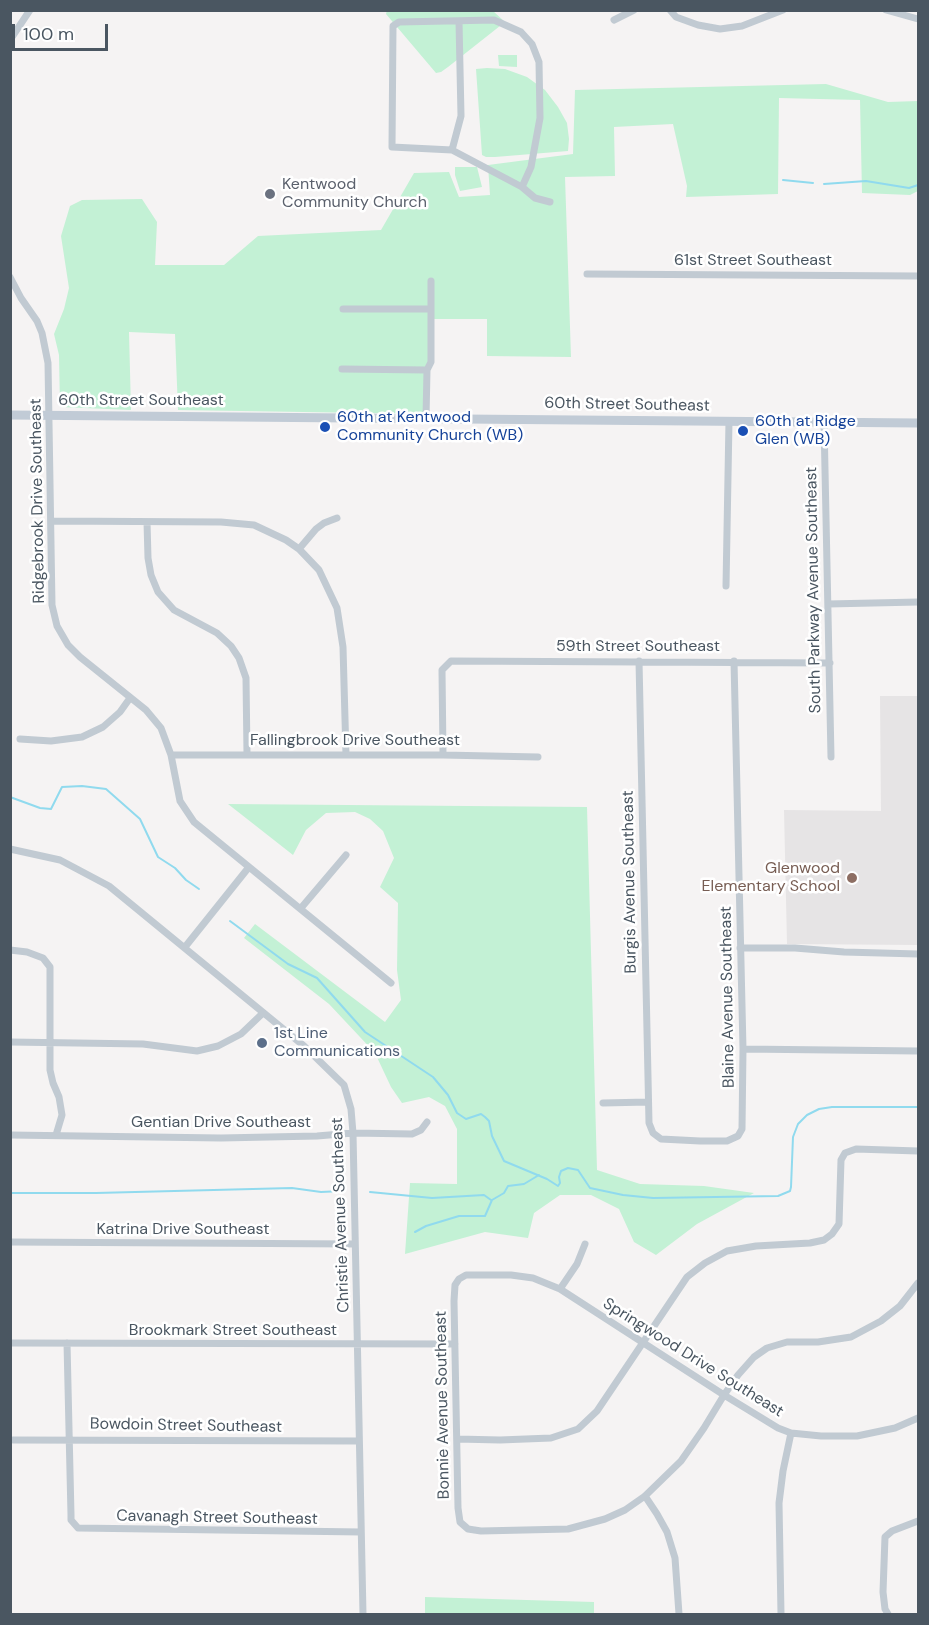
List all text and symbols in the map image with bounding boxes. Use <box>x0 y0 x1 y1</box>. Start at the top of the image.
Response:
scale bar <box>15 12 111 50</box>
text: 100 m <box>23 22 74 46</box>
place label: Kentwood Community Church <box>282 175 427 213</box>
marker: Kentwood Community Church <box>263 187 277 201</box>
street label: 61st Street Southeast <box>674 251 832 271</box>
street label: 60th Street Southeast <box>58 391 224 411</box>
street label: 60th Street Southeast <box>544 394 710 416</box>
street label: Ridgebrook Drive Southeast <box>27 398 49 604</box>
place label: 60th at Kentwood Community Church (WB) <box>337 408 523 446</box>
place label: 60th at Ridge Glen (WB) <box>755 412 856 450</box>
marker: 60th at Kentwood Community Church (WB) <box>318 420 332 434</box>
marker: 60th at Ridge Glen (WB) <box>736 424 750 438</box>
street label: South Parkway Avenue Southeast <box>802 467 826 713</box>
street label: 59th Street Southeast <box>556 637 720 657</box>
street label: Fallingbrook Drive Southeast <box>250 731 460 751</box>
street label: Burgis Avenue Southeast <box>619 790 641 974</box>
place label: Glenwood Elementary School <box>702 859 840 897</box>
marker: Glenwood Elementary School <box>845 871 859 885</box>
street label: Blaine Avenue Southeast <box>717 906 739 1088</box>
place label: 1st Line Communications <box>274 1024 400 1062</box>
marker: 1st Line Communications <box>255 1036 269 1050</box>
street label: Gentian Drive Southeast <box>131 1113 311 1133</box>
street label: Christie Avenue Southeast <box>328 1117 354 1313</box>
street label: Katrina Drive Southeast <box>97 1220 269 1240</box>
street label: Springwood Drive Southeast <box>599 1294 787 1422</box>
street label: Bonnie Avenue Southeast <box>432 1311 454 1499</box>
street label: Brookmark Street Southeast <box>129 1321 337 1341</box>
street label: Bowdoin Street Southeast <box>90 1415 282 1437</box>
street label: Cavanagh Street Southeast <box>116 1507 318 1529</box>

